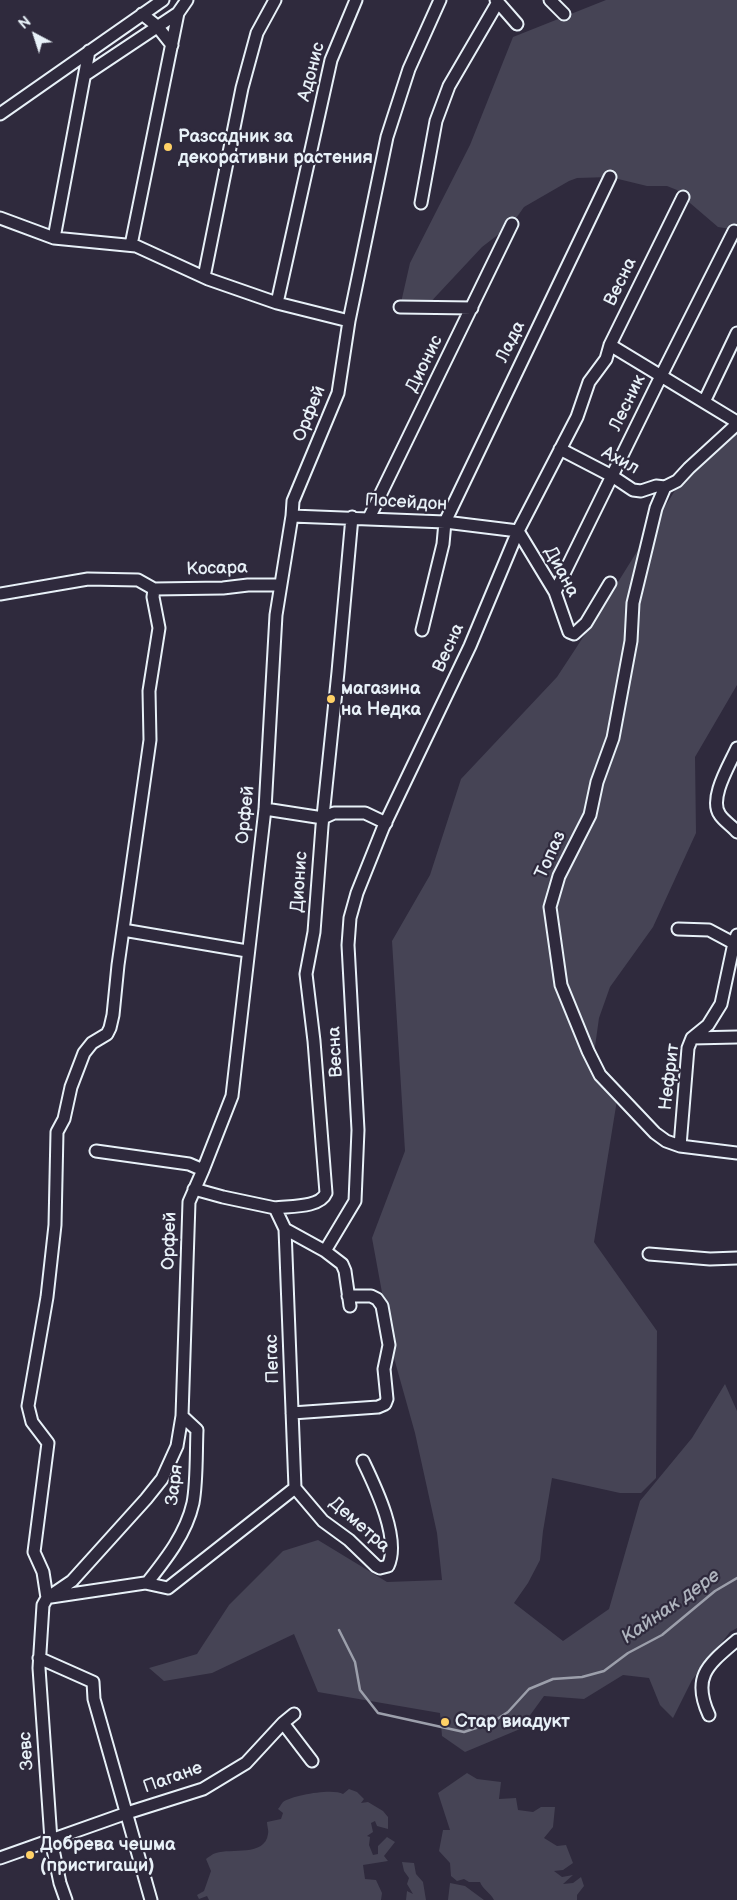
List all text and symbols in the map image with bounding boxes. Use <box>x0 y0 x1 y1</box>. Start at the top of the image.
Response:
north arrow <box>10 10 60 60</box>
text: N <box>16 13 35 33</box>
street label: Адонис <box>294 40 330 104</box>
place label: Разсадник за декоративни растения <box>178 126 373 168</box>
marker: Разсадник за декоративни растения <box>162 141 174 153</box>
street label: Весна <box>600 254 642 310</box>
street label: Лада <box>492 318 530 366</box>
street label: Дионис <box>402 332 448 396</box>
street label: Лесник <box>605 371 651 435</box>
street label: Орфей <box>289 383 331 445</box>
street label: Ахил <box>598 442 642 480</box>
street label: Посейдон <box>364 490 448 516</box>
street label: Диана <box>539 543 583 601</box>
street label: Косара <box>186 557 248 581</box>
street label: Весна <box>429 620 469 676</box>
place label: магазина на Недка <box>341 678 421 721</box>
marker: магазина на Недка <box>325 693 337 705</box>
street label: Орфей <box>232 785 260 845</box>
street label: Топаз <box>531 828 571 882</box>
street label: Дионис <box>287 851 313 913</box>
street label: Весна <box>324 1026 348 1078</box>
street label: Нефрит <box>655 1042 685 1112</box>
street label: Орфей <box>158 1211 182 1271</box>
street label: Пегас <box>261 1334 285 1384</box>
street label: Заря <box>162 1463 188 1507</box>
street label: Деметра <box>324 1493 394 1557</box>
water label: Кайнак дере <box>617 1565 725 1649</box>
place label: Стар виадукт <box>455 1711 570 1733</box>
marker: Стар виадукт <box>439 1716 451 1728</box>
street label: Зевс <box>15 1731 39 1771</box>
street label: Пагане <box>140 1757 206 1799</box>
place label: Добрева чешма (пристигащи) <box>40 1834 176 1876</box>
marker: Добрева чешма (пристигащи) <box>24 1849 36 1861</box>

